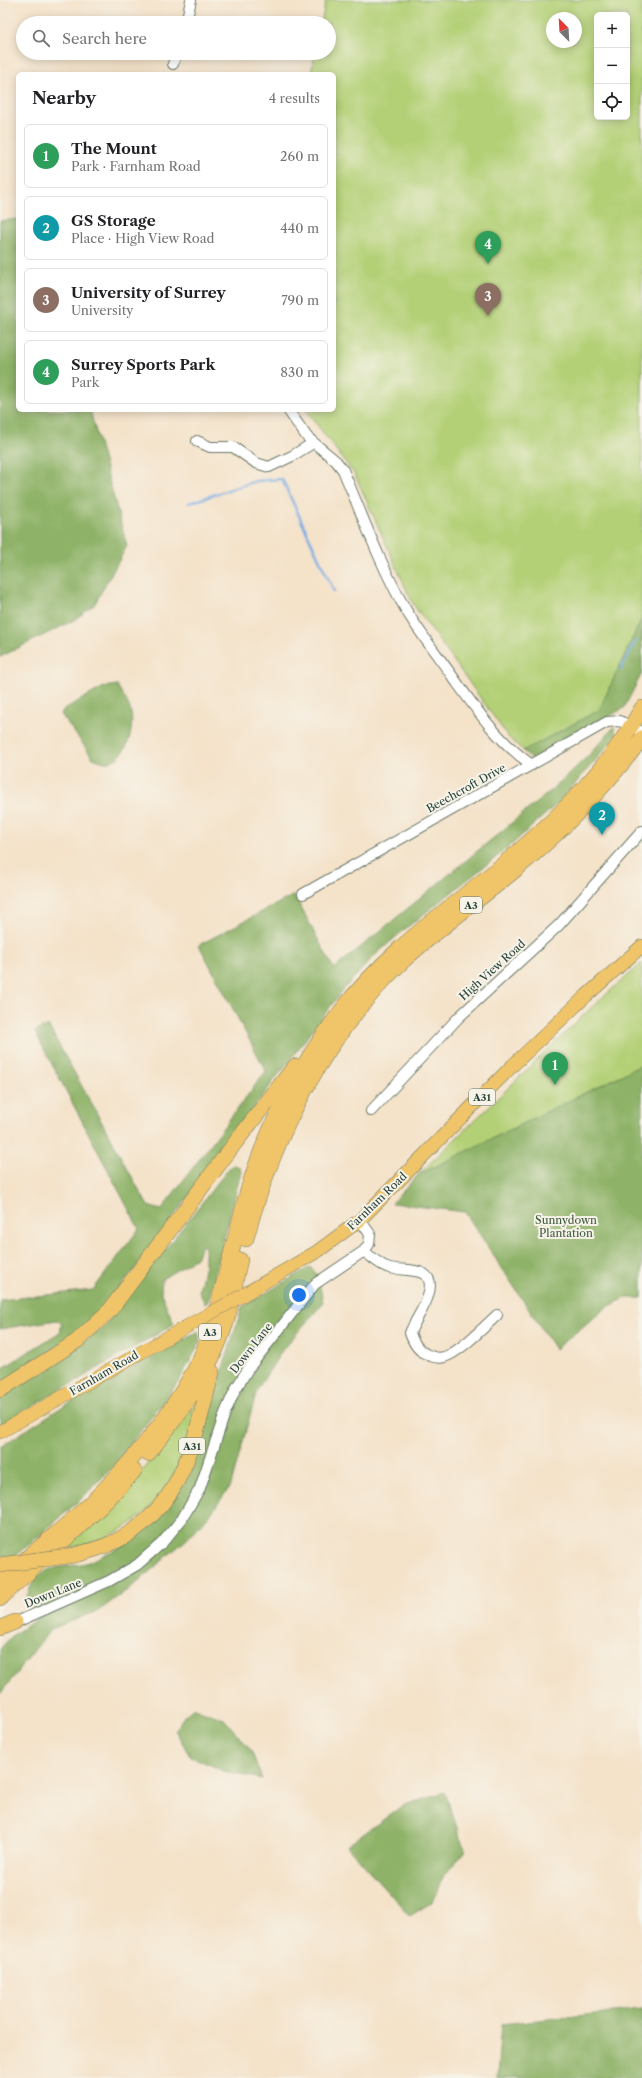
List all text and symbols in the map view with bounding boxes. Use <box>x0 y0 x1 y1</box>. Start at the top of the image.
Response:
north arrow <box>546 12 582 48</box>
map controls <box>594 12 630 120</box>
button: + <box>594 12 630 48</box>
search box <box>16 16 336 60</box>
icon: search <box>30 27 52 49</box>
text: Search here <box>62 29 147 48</box>
button: − <box>594 48 630 84</box>
button: locate <box>594 84 630 120</box>
text: Nearby <box>32 88 96 108</box>
text: 4 results <box>269 90 320 106</box>
text: The Mount <box>71 139 157 158</box>
text: 1 <box>43 148 49 164</box>
text: 260 m <box>280 148 319 164</box>
text: Park · Farnham Road <box>71 158 201 174</box>
text: GS Storage <box>71 211 156 230</box>
text: 2 <box>42 220 50 236</box>
text: 440 m <box>280 220 319 236</box>
text: Place · High View Road <box>71 230 214 246</box>
pin: 4 <box>475 231 501 264</box>
text: University of Surrey <box>71 283 226 302</box>
pin: 3 <box>475 283 501 316</box>
text: 3 <box>42 292 50 308</box>
text: 790 m <box>281 292 319 308</box>
text: University <box>71 302 134 318</box>
text: Surrey Sports Park <box>71 355 215 374</box>
text: 4 <box>42 364 50 380</box>
text: 830 m <box>280 364 319 380</box>
text: Park <box>71 374 99 390</box>
street label: Beechcroft Drive <box>424 760 508 816</box>
pin: 2 <box>589 802 615 835</box>
road number: A3 <box>460 897 482 913</box>
street label: High View Road <box>456 936 528 1003</box>
pin: 1 <box>542 1052 568 1085</box>
road number: A31 <box>469 1089 495 1105</box>
street label: Farnham Road <box>344 1169 410 1233</box>
park label: Sunnydown Plantation <box>535 1213 597 1240</box>
your location <box>289 1285 309 1305</box>
street label: Down Lane <box>227 1320 275 1376</box>
road number: A3 <box>199 1324 221 1340</box>
street label: Farnham Road <box>67 1348 141 1398</box>
road number: A31 <box>179 1438 205 1454</box>
street label: Down Lane <box>22 1575 84 1611</box>

